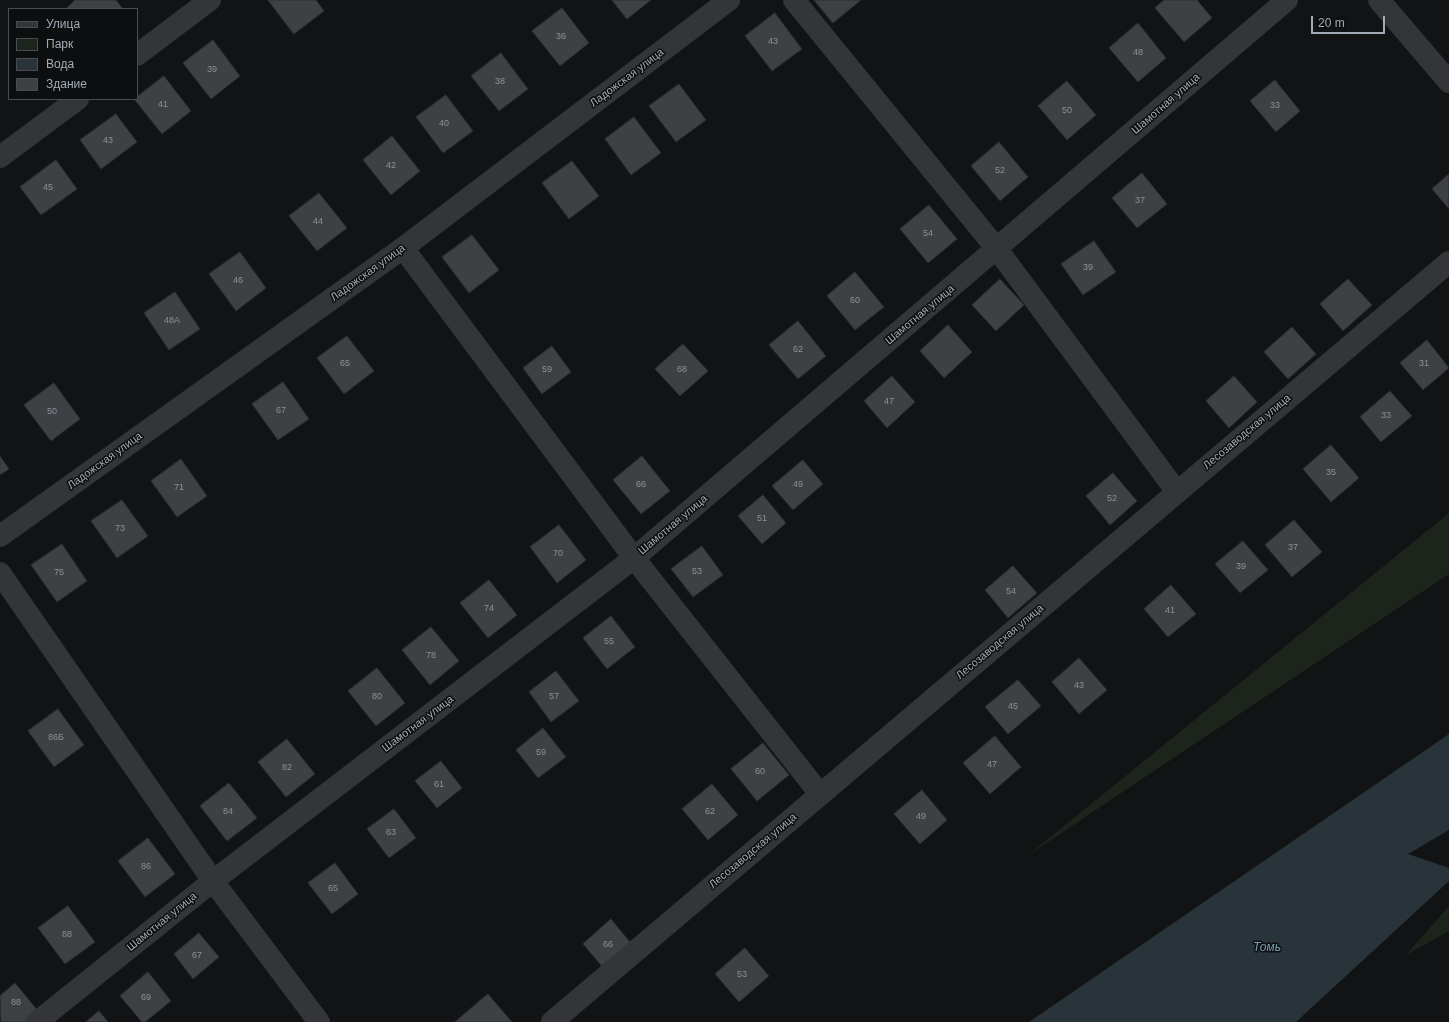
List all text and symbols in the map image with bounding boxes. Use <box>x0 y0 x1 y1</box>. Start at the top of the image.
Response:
legend <box>8 8 138 100</box>
scale bar <box>1313 8 1387 34</box>
text: 20 m <box>1318 16 1345 30</box>
text: Улица <box>46 17 80 31</box>
house number: 36 <box>556 32 566 42</box>
text: Парк <box>46 37 73 51</box>
house number: 43 <box>768 37 778 47</box>
street label: Ладожская улица <box>587 46 667 110</box>
house number: 48 <box>1133 48 1143 58</box>
text: Вода <box>46 57 74 71</box>
house number: 39 <box>207 65 217 75</box>
street label: Шамотная улица <box>1129 71 1203 137</box>
text: Здание <box>46 77 87 91</box>
house number: 38 <box>495 77 505 87</box>
house number: 41 <box>158 100 168 110</box>
house number: 33 <box>1270 101 1280 111</box>
house number: 50 <box>1062 106 1072 116</box>
house number: 40 <box>439 119 449 129</box>
house number: 43 <box>103 136 113 146</box>
house number: 42 <box>386 161 396 171</box>
house number: 52 <box>995 166 1005 176</box>
house number: 45 <box>43 183 53 193</box>
house number: 37 <box>1135 196 1145 206</box>
house number: 44 <box>313 217 323 227</box>
house number: 54 <box>923 229 933 239</box>
street label: Ладожская улица <box>328 241 408 305</box>
house number: 39 <box>1083 263 1093 273</box>
house number: 46 <box>233 276 243 286</box>
street label: Шамотная улица <box>883 282 957 348</box>
house number: 60 <box>850 296 860 306</box>
house number: 48А <box>164 316 180 326</box>
house number: 62 <box>793 345 803 355</box>
house number: 65 <box>340 359 350 369</box>
house number: 31 <box>1419 359 1429 369</box>
house number: 59 <box>542 365 552 375</box>
house number: 68 <box>677 365 687 375</box>
street label: Лесозаводская улица <box>1201 392 1293 472</box>
house number: 47 <box>884 397 894 407</box>
house number: 67 <box>276 406 286 416</box>
house number: 50 <box>47 407 57 417</box>
house number: 33 <box>1381 411 1391 421</box>
street label: Ладожская улица <box>65 429 145 493</box>
house number: 35 <box>1326 468 1336 478</box>
house number: 66 <box>636 480 646 490</box>
house number: 49 <box>793 480 803 490</box>
house number: 71 <box>174 483 184 493</box>
street label: Шамотная улица <box>636 492 710 558</box>
house number: 52 <box>1107 494 1117 504</box>
house number: 51 <box>757 514 767 524</box>
house number: 73 <box>115 524 125 534</box>
house number: 37 <box>1288 543 1298 553</box>
house number: 70 <box>553 549 563 559</box>
house number: 39 <box>1236 562 1246 572</box>
house number: 53 <box>692 567 702 577</box>
house number: 75 <box>54 568 64 578</box>
house number: 54 <box>1006 587 1016 597</box>
street label: Лесозаводская улица <box>954 602 1046 682</box>
house number: 74 <box>484 604 494 614</box>
house number: 41 <box>1165 606 1175 616</box>
house number: 55 <box>604 637 614 647</box>
house number: 78 <box>426 651 436 661</box>
house number: 43 <box>1074 681 1084 691</box>
house number: 80 <box>372 692 382 702</box>
house number: 57 <box>549 692 559 702</box>
street label: Шамотная улица <box>380 693 456 755</box>
house number: 45 <box>1008 702 1018 712</box>
house number: 86Б <box>48 733 64 743</box>
house number: 59 <box>536 748 546 758</box>
house number: 47 <box>987 760 997 770</box>
house number: 82 <box>282 763 292 773</box>
house number: 60 <box>755 767 765 777</box>
house number: 61 <box>434 780 444 790</box>
house number: 84 <box>223 807 233 817</box>
house number: 62 <box>705 807 715 817</box>
street label: Лесозаводская улица <box>707 811 799 891</box>
house number: 49 <box>916 812 926 822</box>
house number: 63 <box>386 828 396 838</box>
house number: 86 <box>141 862 151 872</box>
house number: 65 <box>328 884 338 894</box>
street label: Шамотная улица <box>124 890 200 954</box>
house number: 88 <box>62 930 72 940</box>
house number: 66 <box>603 940 613 950</box>
water label: Томь <box>1253 941 1281 955</box>
house number: 67 <box>192 951 202 961</box>
house number: 53 <box>737 970 747 980</box>
house number: 69 <box>141 993 151 1003</box>
house number: 88 <box>11 998 21 1008</box>

